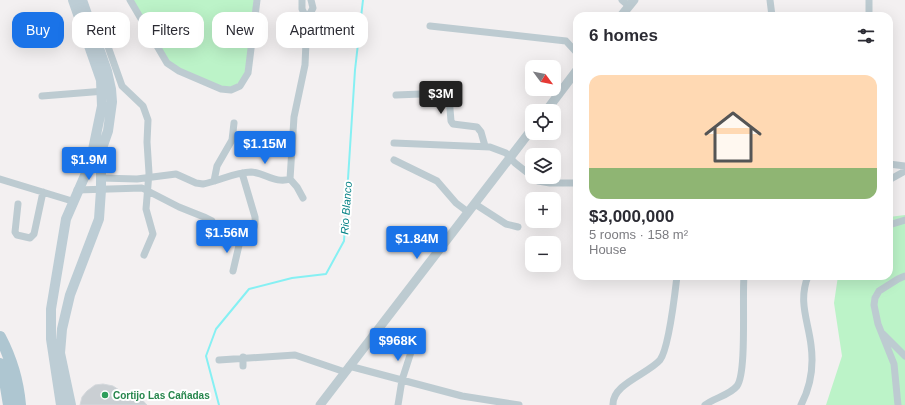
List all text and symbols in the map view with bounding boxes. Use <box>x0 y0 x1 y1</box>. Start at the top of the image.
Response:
chip: Buy <box>12 12 64 48</box>
chip: Rent <box>72 12 130 48</box>
chip: Filters <box>138 12 204 48</box>
chip: New <box>212 12 268 48</box>
chip: Apartment <box>276 12 368 48</box>
icon: filters <box>855 25 877 47</box>
text: 6 homes <box>589 26 658 45</box>
north arrow <box>525 60 561 96</box>
map controls <box>525 60 561 272</box>
pin: $3M <box>422 81 460 115</box>
text: $3M <box>428 86 454 101</box>
icon: home <box>697 101 769 173</box>
button: locate <box>525 104 561 140</box>
pin: $1.15M <box>232 131 298 165</box>
text: $1.15M <box>243 136 287 151</box>
pin: $1.9M <box>61 147 117 181</box>
button: layers <box>525 148 561 184</box>
text: $1.9M <box>71 152 107 167</box>
water label: Rio Blanco <box>338 181 354 235</box>
button: + <box>525 192 561 228</box>
text: $3,000,000 <box>589 207 674 226</box>
pin: $1.56M <box>194 220 260 254</box>
text: $1.56M <box>205 225 249 240</box>
pin: $1.84M <box>384 226 450 260</box>
text: 5 rooms · 158 m² <box>589 227 688 242</box>
text: $1.84M <box>395 231 439 246</box>
button: − <box>525 236 561 272</box>
text: House <box>589 242 627 257</box>
pin: $968K <box>370 328 426 362</box>
text: $968K <box>379 333 417 348</box>
marker: Cortijo Las Cañadas <box>100 390 110 400</box>
place label: Cortijo Las Cañadas <box>113 390 210 401</box>

